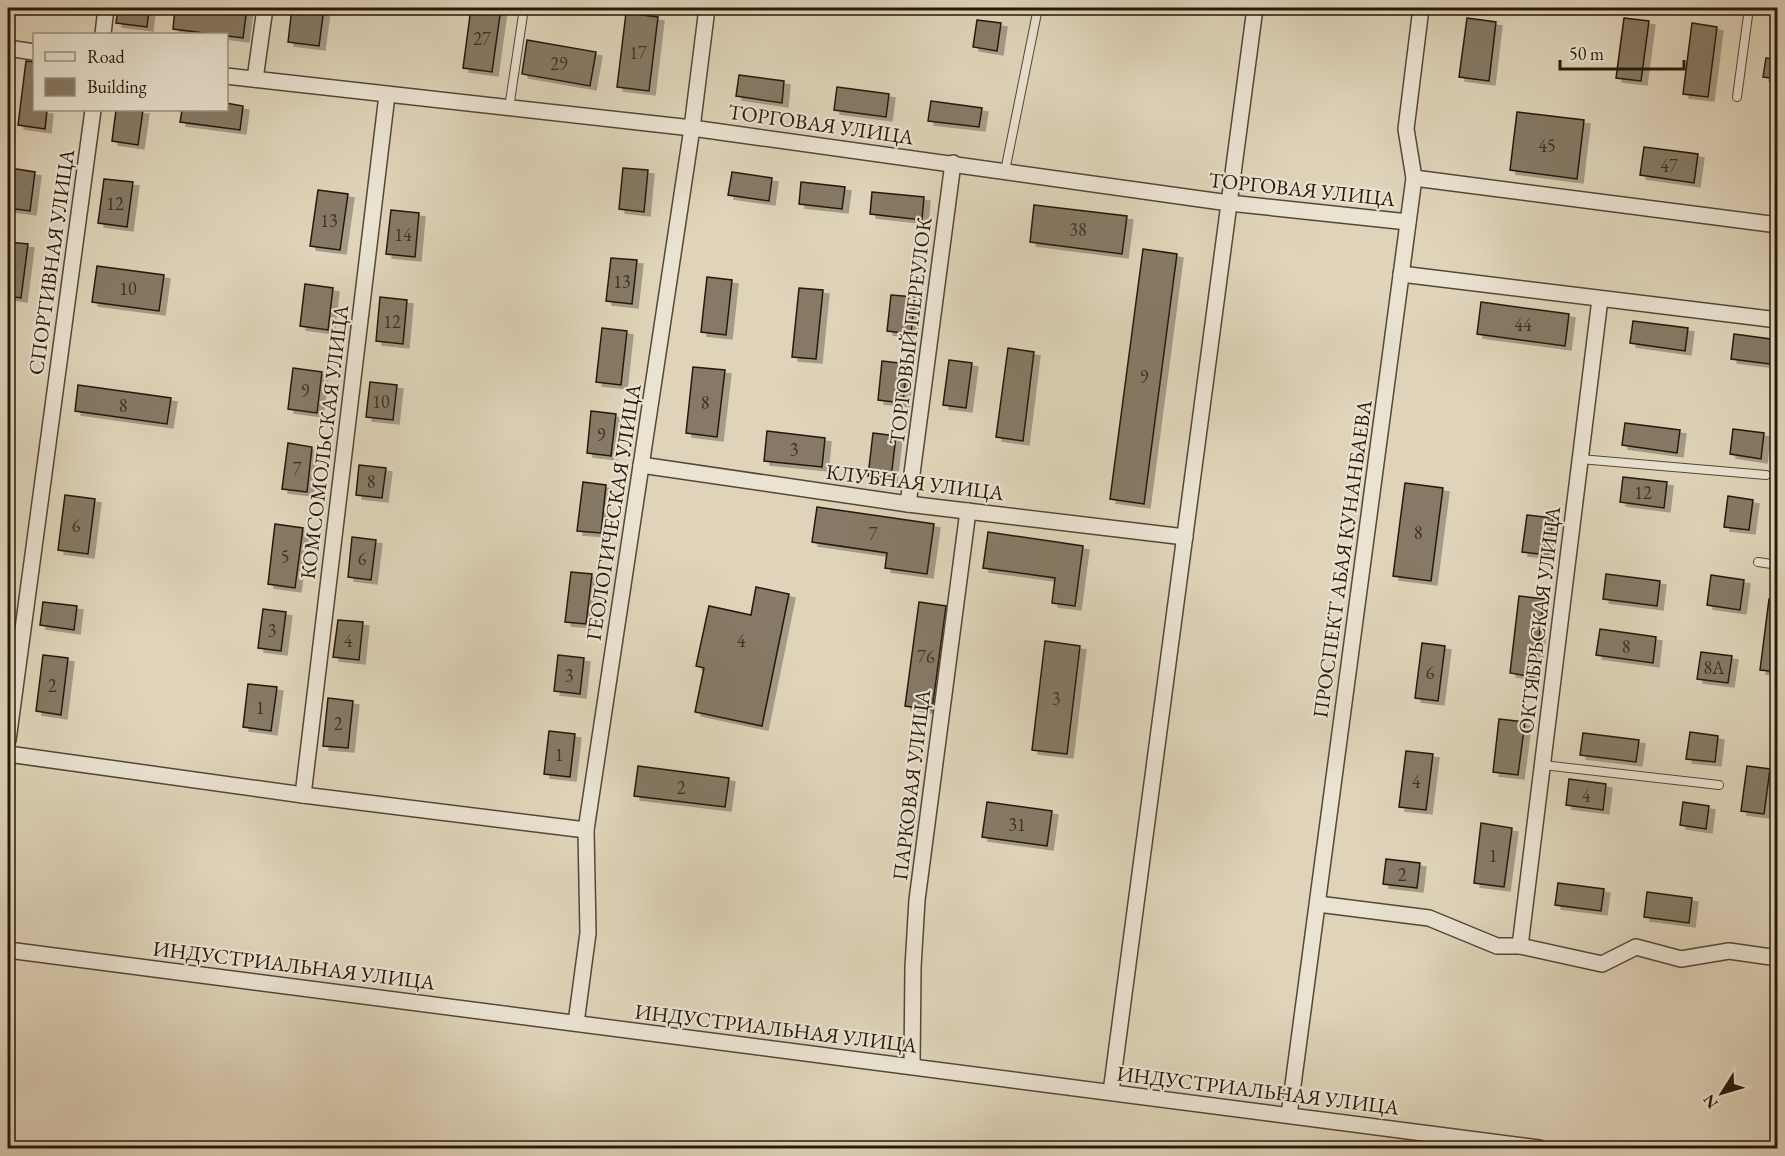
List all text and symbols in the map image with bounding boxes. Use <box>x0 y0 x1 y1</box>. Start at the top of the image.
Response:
house number: 27 <box>473 27 491 50</box>
legend <box>33 33 228 111</box>
scale bar <box>1560 33 1684 71</box>
house number: 17 <box>629 41 647 64</box>
text: 50 m <box>1569 42 1604 65</box>
text: Road <box>87 45 126 68</box>
house number: 29 <box>550 52 568 75</box>
text: Building <box>87 75 147 98</box>
street label: ТОРГОВАЯ УЛИЦА <box>726 98 916 150</box>
house number: 45 <box>1538 134 1556 157</box>
street label: СПОРТИВНАЯ УЛИЦА <box>22 147 80 377</box>
house number: 47 <box>1660 154 1678 177</box>
street label: ТОРГОВАЯ УЛИЦА <box>1207 166 1397 212</box>
house number: 12 <box>106 192 124 215</box>
house number: 13 <box>320 209 338 232</box>
street label: ТОРГОВЫЙ ПЕРЕУЛОК <box>883 216 937 446</box>
house number: 38 <box>1069 218 1087 241</box>
house number: 14 <box>394 223 412 246</box>
house number: 13 <box>613 270 631 293</box>
house number: 10 <box>119 277 137 300</box>
street label: КОМСОМОЛЬСКАЯ УЛИЦА <box>294 303 354 581</box>
house number: 12 <box>383 310 401 333</box>
house number: 44 <box>1514 313 1532 336</box>
house number: 9 <box>1140 365 1149 388</box>
house number: 9 <box>301 379 310 402</box>
street label: ГЕОЛОГИЧЕСКАЯ УЛИЦА <box>579 381 647 642</box>
house number: 10 <box>372 390 390 413</box>
house number: 8 <box>701 391 709 414</box>
house number: 8 <box>119 394 127 417</box>
street label: ПРОСПЕКТ АБАЯ КУНАНБАЕВА <box>1306 398 1378 720</box>
house number: 9 <box>597 423 606 446</box>
house number: 3 <box>790 438 798 461</box>
house number: 7 <box>293 457 302 480</box>
street label: КЛУБНАЯ УЛИЦА <box>825 458 1006 506</box>
house number: 8 <box>367 470 375 493</box>
house number: 12 <box>1634 481 1652 504</box>
street label: ОКТЯБРЬСКАЯ УЛИЦА <box>1512 504 1566 735</box>
house number: 6 <box>72 514 81 537</box>
house number: 8 <box>1414 521 1422 544</box>
house number: 7 <box>869 522 878 545</box>
house number: 5 <box>281 545 289 568</box>
house number: 6 <box>358 547 367 570</box>
house number: 3 <box>268 619 276 642</box>
house number: 4 <box>344 629 353 652</box>
house number: 4 <box>737 629 746 652</box>
house number: 8 <box>1622 635 1630 658</box>
house number: 76 <box>917 645 935 668</box>
house number: 8А <box>1703 656 1725 679</box>
house number: 6 <box>1426 661 1435 684</box>
house number: 3 <box>565 664 573 687</box>
house number: 2 <box>48 674 57 697</box>
house number: 3 <box>1052 687 1060 710</box>
street label: ПАРКОВАЯ УЛИЦА <box>886 688 936 882</box>
house number: 1 <box>256 696 264 719</box>
house number: 2 <box>334 712 343 735</box>
house number: 1 <box>555 743 563 766</box>
house number: 4 <box>1412 770 1421 793</box>
house number: 2 <box>677 776 686 799</box>
house number: 4 <box>1582 784 1591 807</box>
house number: 31 <box>1008 813 1026 836</box>
house number: 1 <box>1489 844 1497 867</box>
house number: 2 <box>1398 863 1407 886</box>
street label: ИНДУСТРИАЛЬНАЯ УЛИЦА <box>151 934 437 996</box>
street label: ИНДУСТРИАЛЬНАЯ УЛИЦА <box>633 997 919 1059</box>
street label: ИНДУСТРИАЛЬНАЯ УЛИЦА <box>1115 1059 1401 1121</box>
north arrow <box>1692 1063 1752 1123</box>
text: N <box>1698 1090 1723 1113</box>

